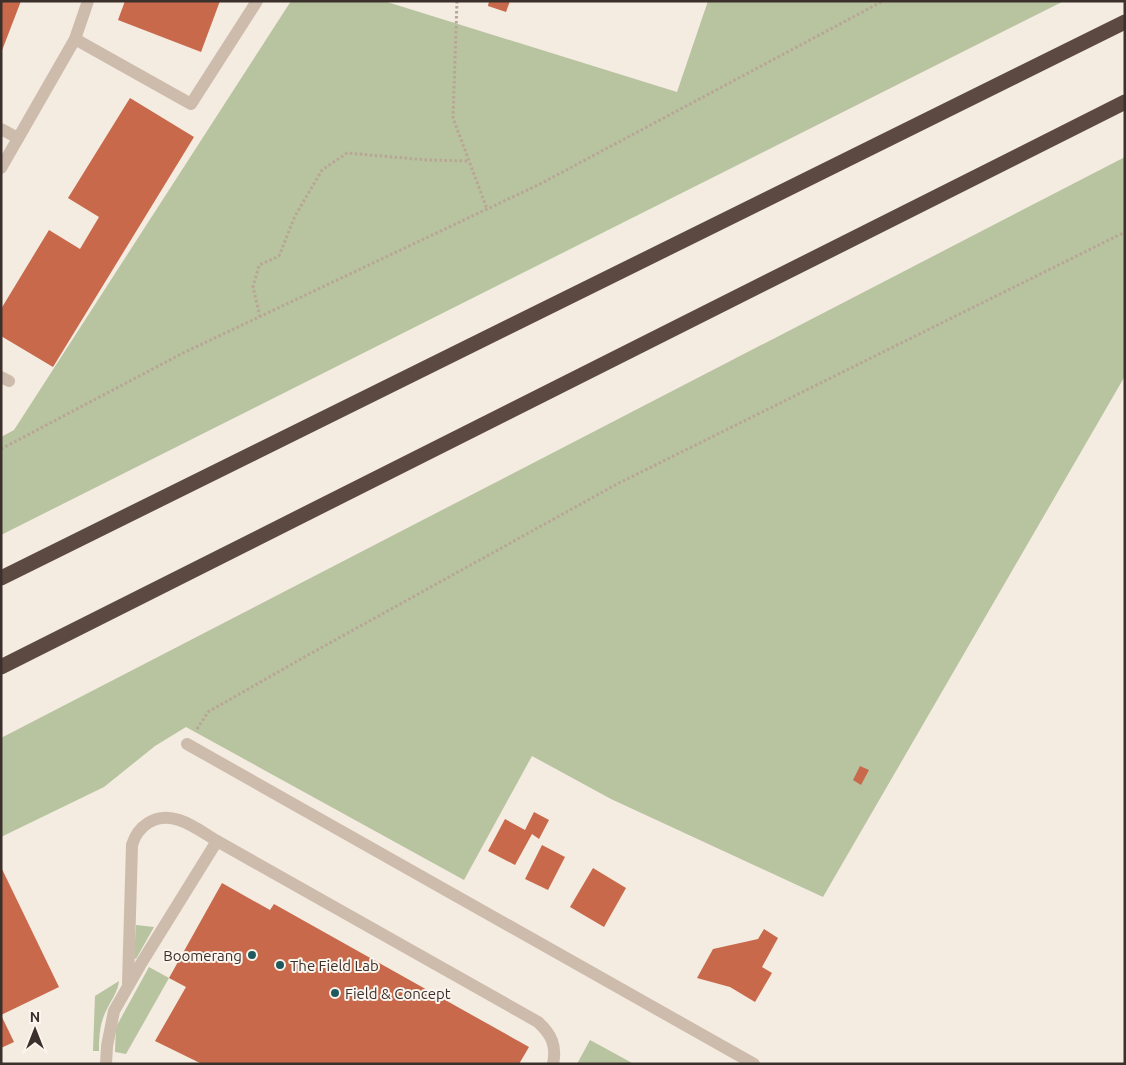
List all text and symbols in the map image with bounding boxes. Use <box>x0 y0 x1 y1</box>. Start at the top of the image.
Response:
place label: Boomerang <box>163 947 242 964</box>
marker: Boomerang <box>246 949 258 961</box>
place label: The Field Lab <box>290 957 379 974</box>
marker: The Field Lab <box>274 959 286 971</box>
place label: Field & Concept <box>345 985 451 1002</box>
marker: Field & Concept <box>329 987 341 999</box>
north arrow <box>10 1005 60 1055</box>
text: N <box>30 1009 40 1025</box>

